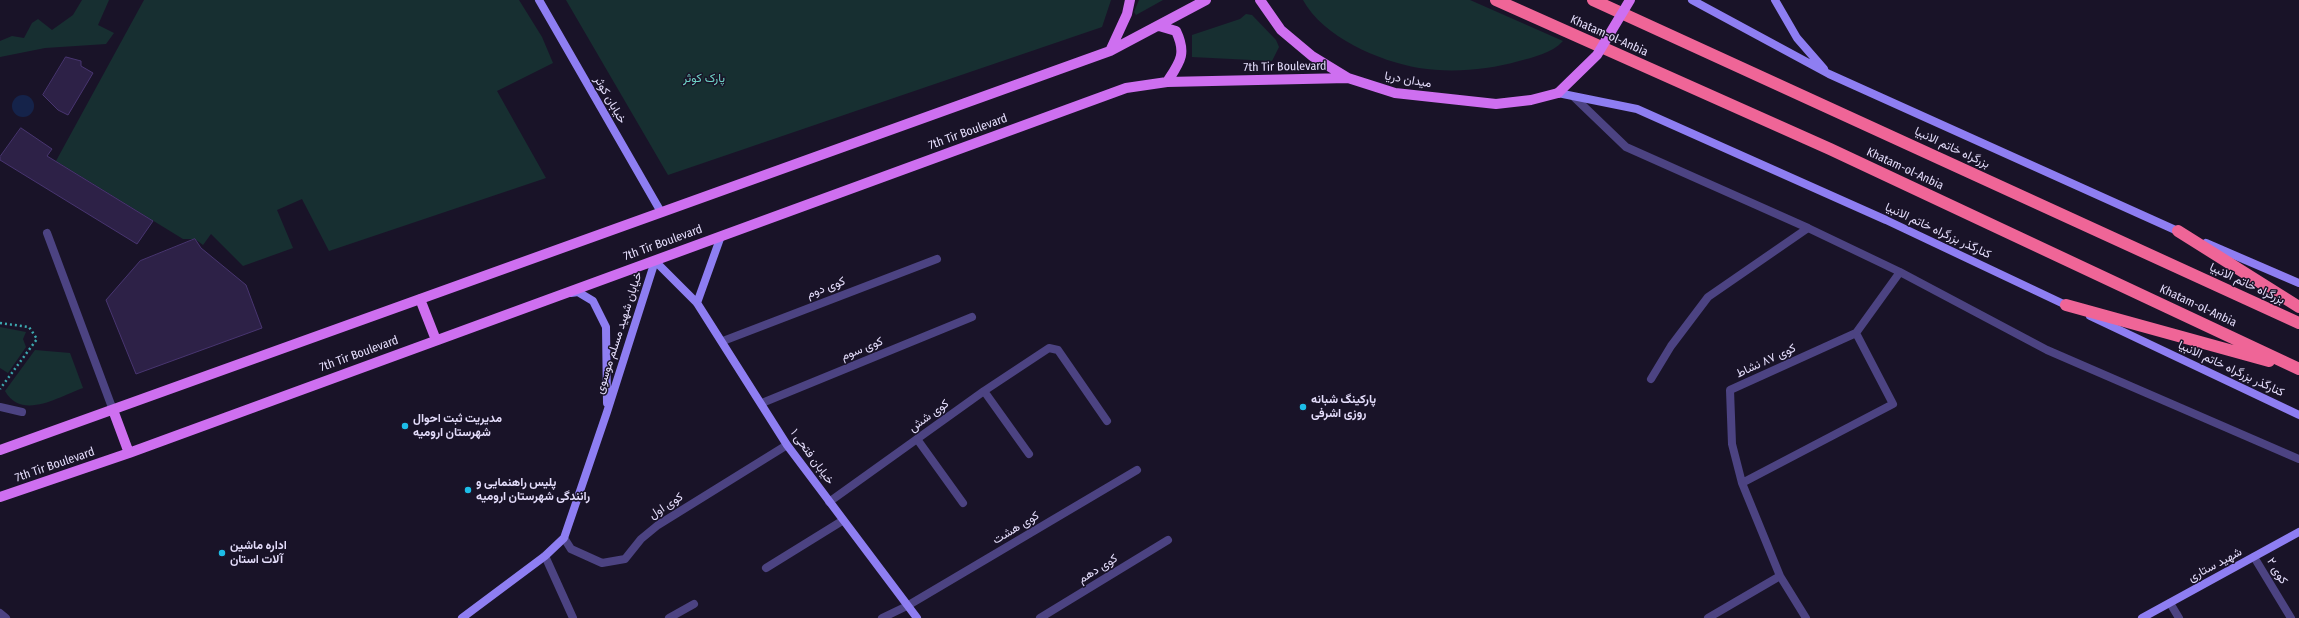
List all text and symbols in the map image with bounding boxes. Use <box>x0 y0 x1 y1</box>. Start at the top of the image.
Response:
street label: Khatam-ol-Anbia <box>1568 12 1650 60</box>
street label: 7th Tir Boulevard <box>1243 59 1327 75</box>
street label: میدان دریا <box>1383 69 1433 91</box>
park label: پارک کوثر <box>683 72 725 86</box>
street label: خیابان کوثر <box>591 74 629 126</box>
street label: 7th Tir Boulevard <box>927 111 1009 153</box>
street label: بزرگراه خاتم الانبیا <box>1912 124 1992 172</box>
street label: Khatam-ol-Anbia <box>1864 145 1946 193</box>
street label: کنارگذر بزرگراه خاتم الانبیا <box>1883 200 1993 262</box>
street label: 7th Tir Boulevard <box>622 222 704 264</box>
street label: بزرگراه خاتم الانبیا <box>2207 260 2287 308</box>
street label: خیابان شهید مسلم موسوی <box>592 270 646 396</box>
street label: کوی دوم <box>805 274 847 302</box>
street label: Khatam-ol-Anbia <box>2157 282 2239 330</box>
street label: 7th Tir Boulevard <box>318 333 400 375</box>
street label: کوی سوم <box>839 334 885 364</box>
street label: کنارگذر بزرگراه خاتم الانبیا <box>2176 338 2286 400</box>
street label: کوی ۸۷ نشاط <box>1734 341 1798 381</box>
place label: پارکینگ شبانه روزی اشرفی <box>1311 393 1376 421</box>
street label: کوی شش <box>906 397 952 435</box>
marker: پارکینگ شبانه روزی اشرفی <box>1298 402 1308 412</box>
place label: مدیریت ثبت احوال شهرستان ارومیه <box>413 412 502 440</box>
marker: مدیریت ثبت احوال شهرستان ارومیه <box>400 421 410 431</box>
street label: خیابان فتحی ۱ <box>787 426 837 488</box>
street label: 7th Tir Boulevard <box>13 445 97 485</box>
place label: پلیس راهنمایی و رانندگی شهرستان ارومیه <box>476 476 590 504</box>
marker: پلیس راهنمایی و رانندگی شهرستان ارومیه <box>463 485 473 495</box>
street label: کوی اول <box>646 490 686 522</box>
street label: کوی هشت <box>990 509 1042 547</box>
place label: اداره ماشین آلات استان <box>230 539 287 567</box>
street label: شهید ستاری <box>2186 545 2244 585</box>
marker: اداره ماشین آلات استان <box>217 548 227 558</box>
street label: کوی دهم <box>1076 551 1120 587</box>
street label: کوی ۲ <box>2264 555 2290 587</box>

